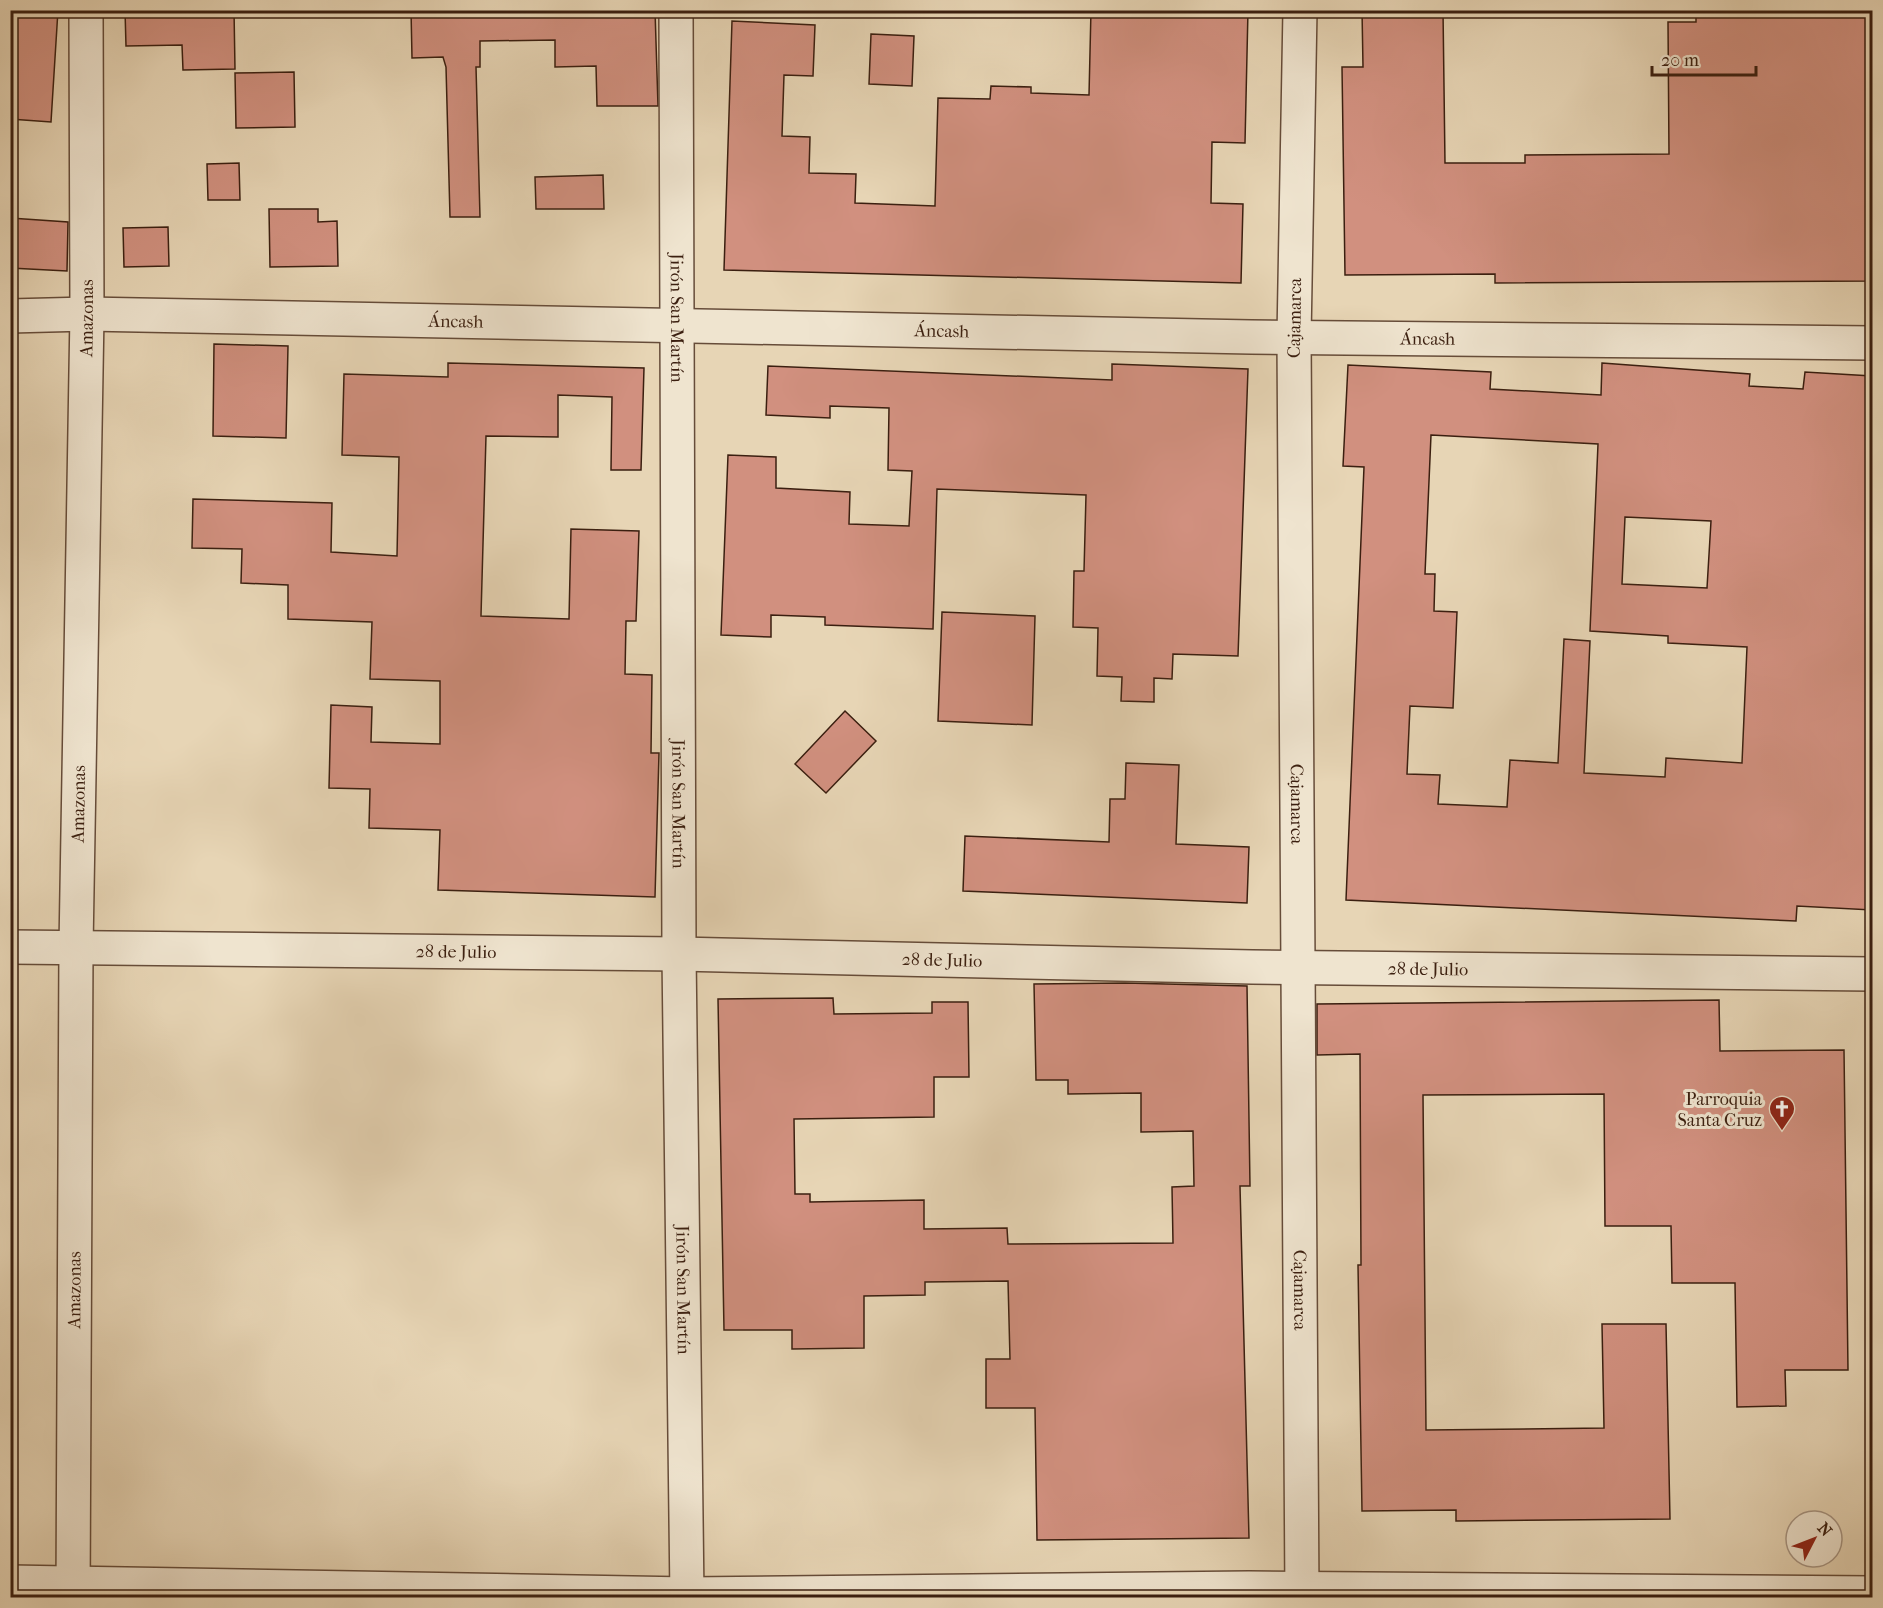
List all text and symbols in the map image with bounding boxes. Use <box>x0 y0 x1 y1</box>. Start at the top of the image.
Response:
scale bar <box>1652 39 1756 77</box>
text: 20 m <box>1661 50 1699 71</box>
street label: Jirón San Martín <box>666 251 688 383</box>
street label: Cajamarca <box>1284 277 1306 358</box>
street label: Amazonas <box>76 279 98 358</box>
street label: Áncash <box>427 309 484 332</box>
street label: Áncash <box>913 319 970 342</box>
street label: Áncash <box>1399 327 1455 349</box>
street label: Jirón San Martín <box>668 737 689 869</box>
street label: Cajamarca <box>1286 764 1308 845</box>
street label: Amazonas <box>67 765 90 844</box>
street label: 28 de Julio <box>416 941 496 963</box>
street label: 28 de Julio <box>901 949 982 971</box>
street label: 28 de Julio <box>1387 958 1468 980</box>
place label: Parroquia Santa Cruz <box>1678 1089 1763 1131</box>
church icon: Parroquia Santa Cruz <box>1767 1094 1797 1132</box>
street label: Jirón San Martín <box>672 1223 694 1355</box>
street label: Cajamarca <box>1289 1250 1311 1331</box>
street label: Amazonas <box>64 1251 85 1330</box>
north arrow <box>1784 1509 1844 1569</box>
text: N <box>1814 1518 1836 1541</box>

